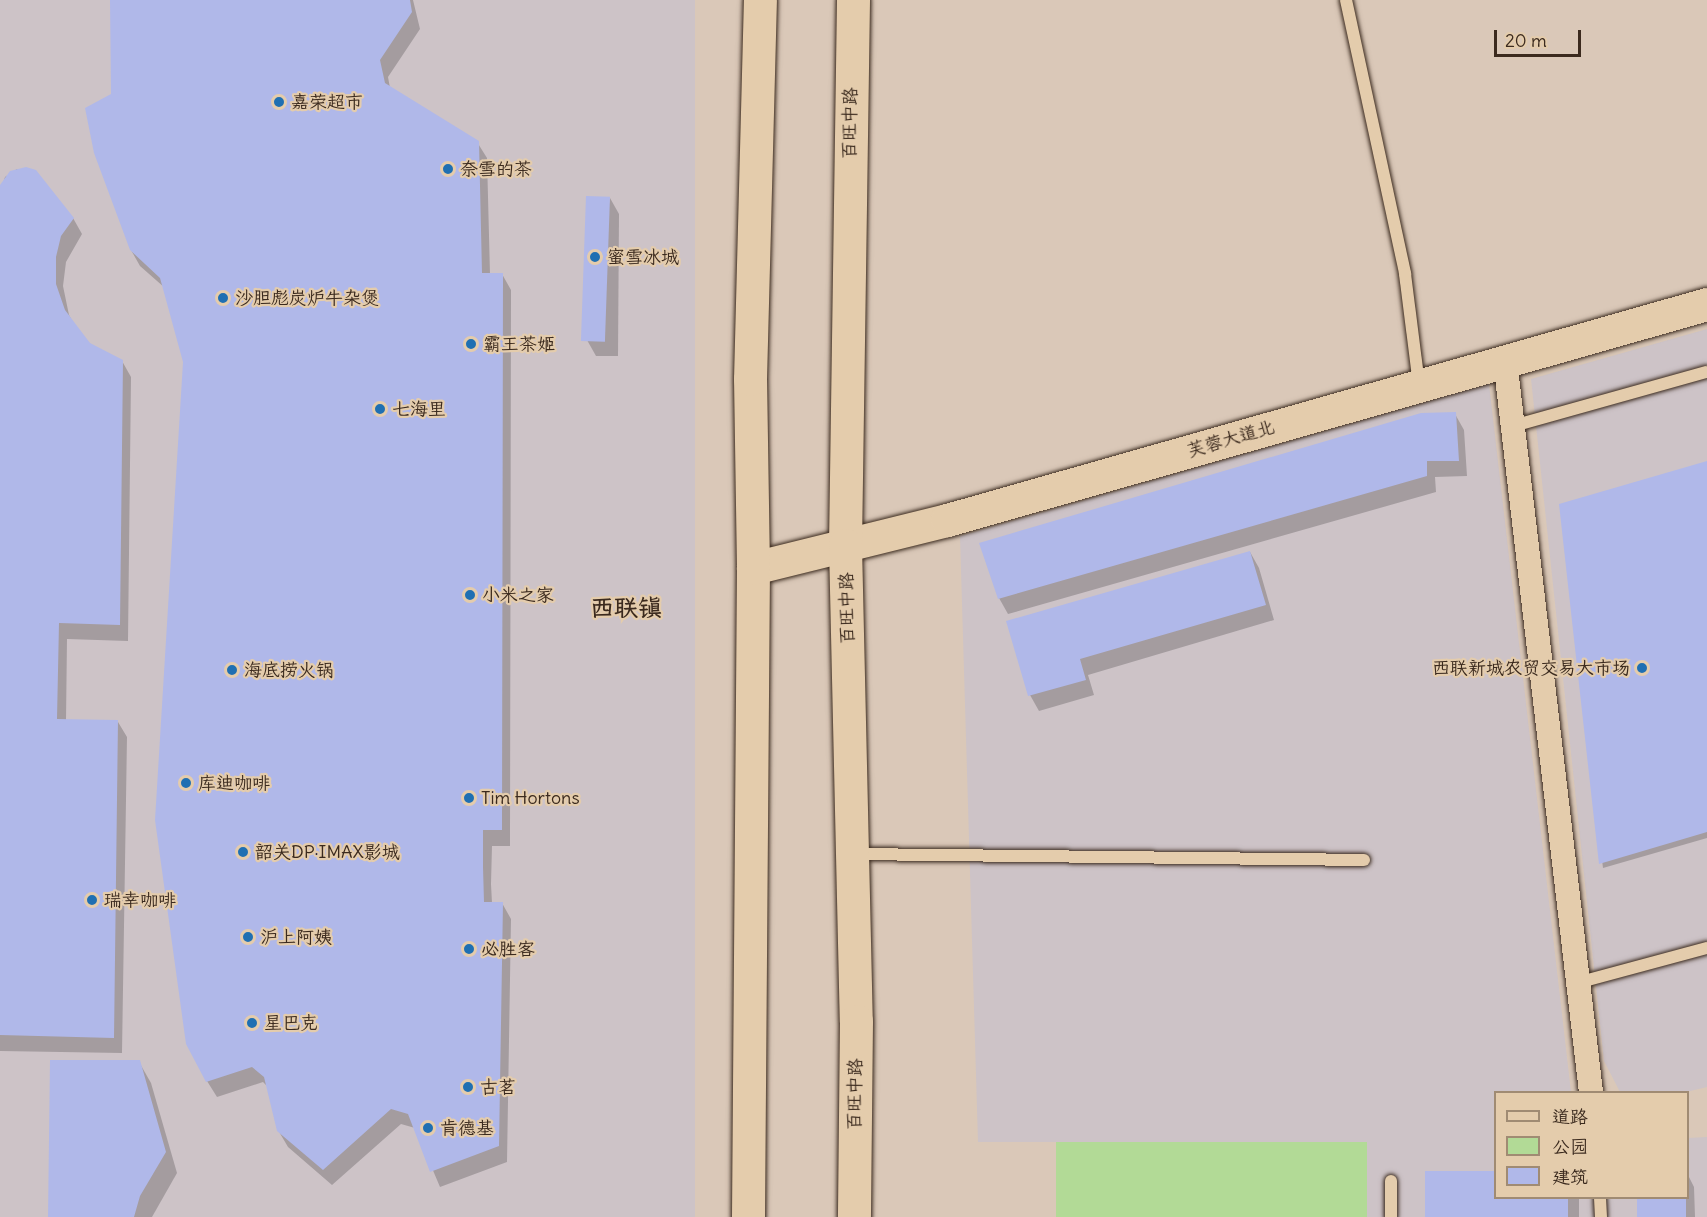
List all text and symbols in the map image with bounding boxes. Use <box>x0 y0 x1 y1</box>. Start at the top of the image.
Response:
scale bar <box>1497 18 1584 56</box>
text: 20 m <box>1505 29 1547 52</box>
street label: 百旺中路 <box>839 87 861 159</box>
place label: 嘉荣超市 <box>291 91 363 113</box>
marker: 嘉荣超市 <box>272 95 286 109</box>
place label: 奈雪的茶 <box>460 158 532 180</box>
marker: 奈雪的茶 <box>441 162 455 176</box>
place label: 蜜雪冰城 <box>607 246 679 268</box>
marker: 蜜雪冰城 <box>588 250 602 264</box>
place label: 沙胆彪炭炉牛杂煲 <box>235 287 379 309</box>
marker: 沙胆彪炭炉牛杂煲 <box>216 291 230 305</box>
place label: 霸王茶姬 <box>483 333 555 355</box>
marker: 霸王茶姬 <box>464 337 478 351</box>
place label: 七海里 <box>392 398 446 420</box>
marker: 七海里 <box>373 402 387 416</box>
street label: 芙蓉大道北 <box>1185 416 1277 462</box>
street label: 百旺中路 <box>836 572 858 644</box>
place label: 小米之家 <box>482 584 554 606</box>
marker: 小米之家 <box>463 588 477 602</box>
district label: 西联镇 <box>590 594 662 622</box>
place label: 西联新城农贸交易大市场 <box>1432 657 1630 679</box>
place label: 海底捞火锅 <box>244 659 334 681</box>
marker: 西联新城农贸交易大市场 <box>1635 661 1649 675</box>
marker: 海底捞火锅 <box>225 663 239 677</box>
place label: 库迪咖啡 <box>198 772 270 794</box>
marker: 库迪咖啡 <box>179 776 193 790</box>
place label: Tim Hortons <box>481 787 580 809</box>
marker: Tim Hortons <box>462 791 476 805</box>
place label: 韶关DP·IMAX影城 <box>255 841 400 863</box>
marker: 韶关DP·IMAX影城 <box>236 845 250 859</box>
place label: 瑞幸咖啡 <box>104 889 176 911</box>
marker: 瑞幸咖啡 <box>85 893 99 907</box>
place label: 沪上阿姨 <box>260 926 332 948</box>
marker: 沪上阿姨 <box>241 930 255 944</box>
place label: 必胜客 <box>481 938 535 960</box>
marker: 必胜客 <box>462 942 476 956</box>
place label: 星巴克 <box>264 1012 318 1034</box>
marker: 星巴克 <box>245 1016 259 1030</box>
street label: 百旺中路 <box>844 1058 866 1130</box>
place label: 古茗 <box>480 1076 516 1098</box>
marker: 古茗 <box>461 1080 475 1094</box>
legend <box>1494 1091 1689 1199</box>
text: 道路 <box>1552 1105 1588 1128</box>
place label: 肯德基 <box>440 1117 494 1139</box>
marker: 肯德基 <box>421 1121 435 1135</box>
text: 公园 <box>1552 1135 1588 1158</box>
text: 建筑 <box>1552 1165 1588 1188</box>

